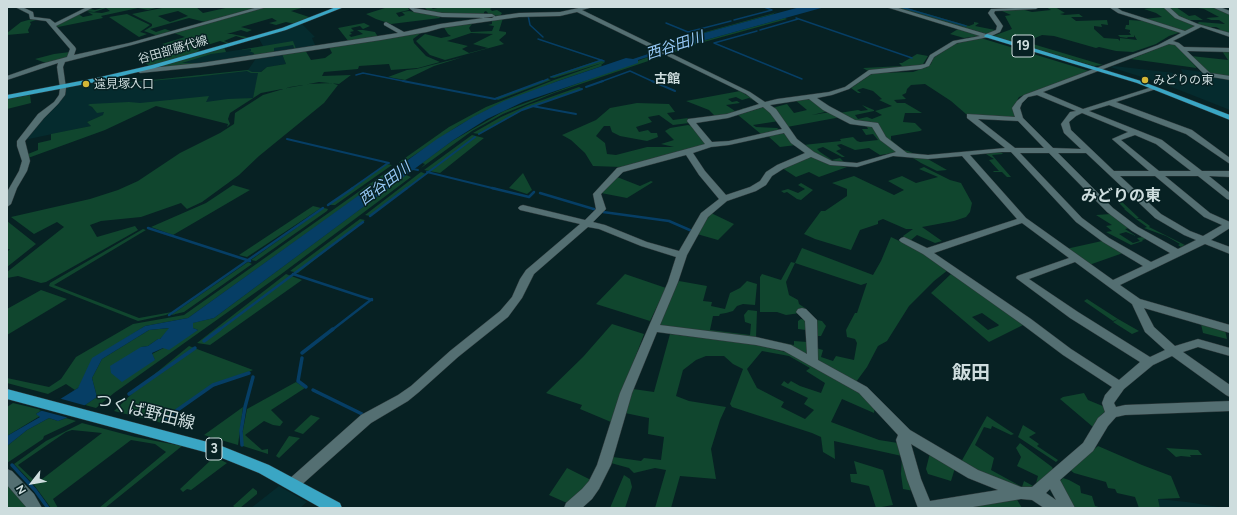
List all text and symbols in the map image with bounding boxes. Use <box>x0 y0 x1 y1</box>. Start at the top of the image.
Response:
water label: 西谷田川 <box>644 28 706 64</box>
street label: 谷田部藤代線 <box>136 33 210 67</box>
road number: 19 <box>1012 35 1034 57</box>
district label: 古館 <box>654 71 680 87</box>
place label: みどりの東 <box>1153 73 1213 87</box>
marker: みどりの東 <box>1140 75 1150 85</box>
place label: 遠見塚入口 <box>94 77 154 91</box>
marker: 遠見塚入口 <box>81 79 91 89</box>
water label: 西谷田川 <box>356 159 414 209</box>
district label: みどりの東 <box>1081 186 1161 206</box>
district label: 飯田 <box>952 362 990 384</box>
street label: つくば野田線 <box>93 390 197 434</box>
road number: 3 <box>206 438 222 460</box>
north arrow <box>12 463 52 503</box>
text: N <box>14 482 29 496</box>

